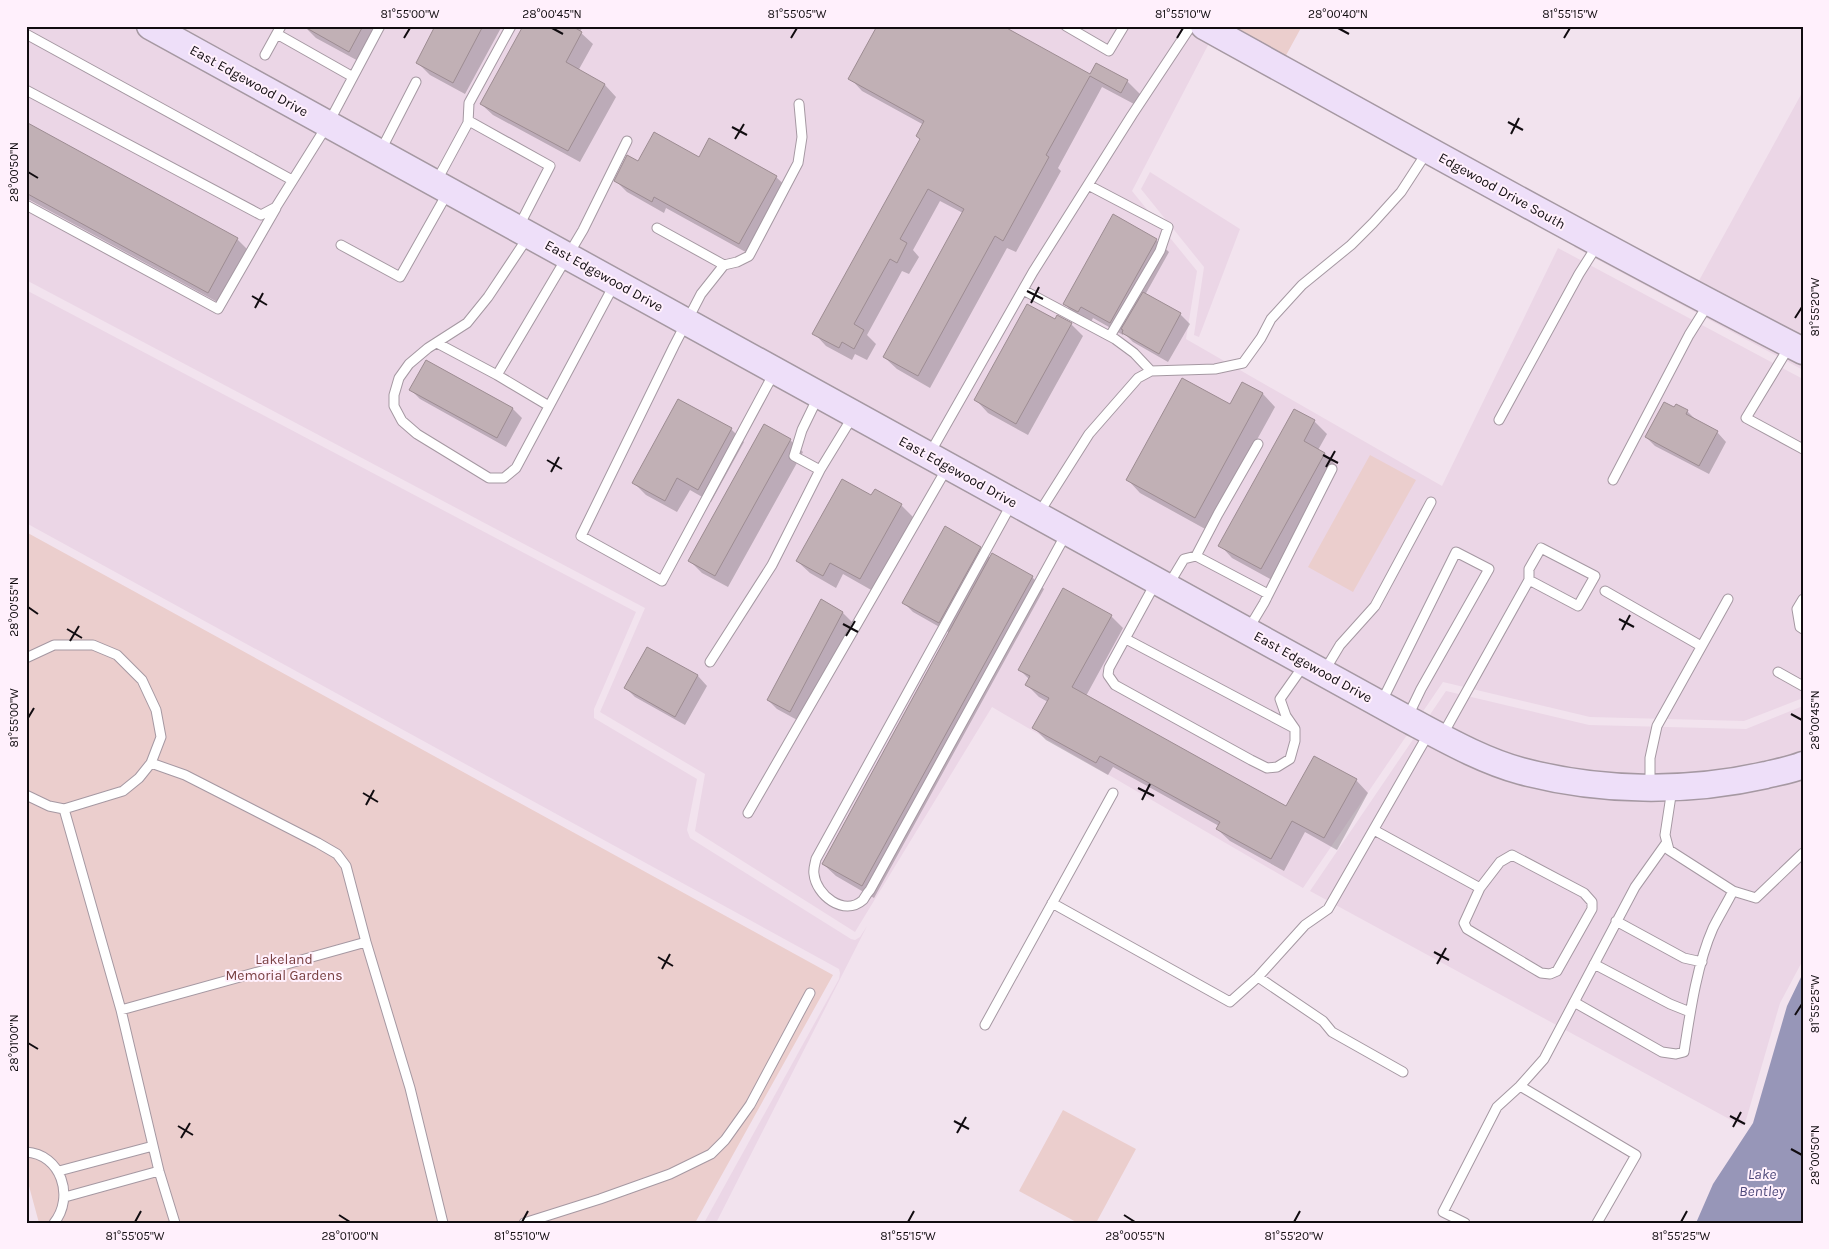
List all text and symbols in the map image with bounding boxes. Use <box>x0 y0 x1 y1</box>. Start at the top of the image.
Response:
text: 81°55'00"W <box>380 7 440 21</box>
text: 28°00'45"N <box>522 7 582 21</box>
text: 81°55'05"W <box>768 7 827 21</box>
text: 81°55'10"W <box>1155 7 1211 21</box>
text: 28°00'40"N <box>1308 7 1368 21</box>
text: 81°55'15"W <box>1542 7 1598 21</box>
street label: East Edgewood Drive <box>187 41 311 121</box>
text: 28°00'50"N <box>7 142 21 202</box>
street label: Edgewood Drive South <box>1435 149 1569 233</box>
street label: East Edgewood Drive <box>542 236 666 316</box>
text: 81°55'20"W <box>1808 277 1822 337</box>
street label: East Edgewood Drive <box>896 432 1020 512</box>
text: 28°00'55"N <box>7 577 21 637</box>
street label: East Edgewood Drive <box>1251 627 1375 707</box>
text: 81°55'00"W <box>7 688 21 748</box>
text: 28°00'45"N <box>1808 690 1822 750</box>
park label: Lakeland Memorial Gardens <box>225 951 343 984</box>
text: 81°55'25"W <box>1808 974 1822 1033</box>
text: 28°01'00"N <box>7 1014 21 1072</box>
text: 28°00'50"N <box>1808 1125 1822 1185</box>
water label: Lake Bentley <box>1739 1165 1785 1200</box>
text: 81°55'05"W <box>106 1229 165 1243</box>
text: 28°01'00"N <box>321 1229 379 1243</box>
text: 81°55'10"W <box>494 1229 550 1243</box>
text: 81°55'15"W <box>880 1229 936 1243</box>
text: 28°00'55"N <box>1105 1229 1165 1243</box>
text: 81°55'20"W <box>1264 1229 1324 1243</box>
text: 81°55'25"W <box>1652 1229 1711 1243</box>

